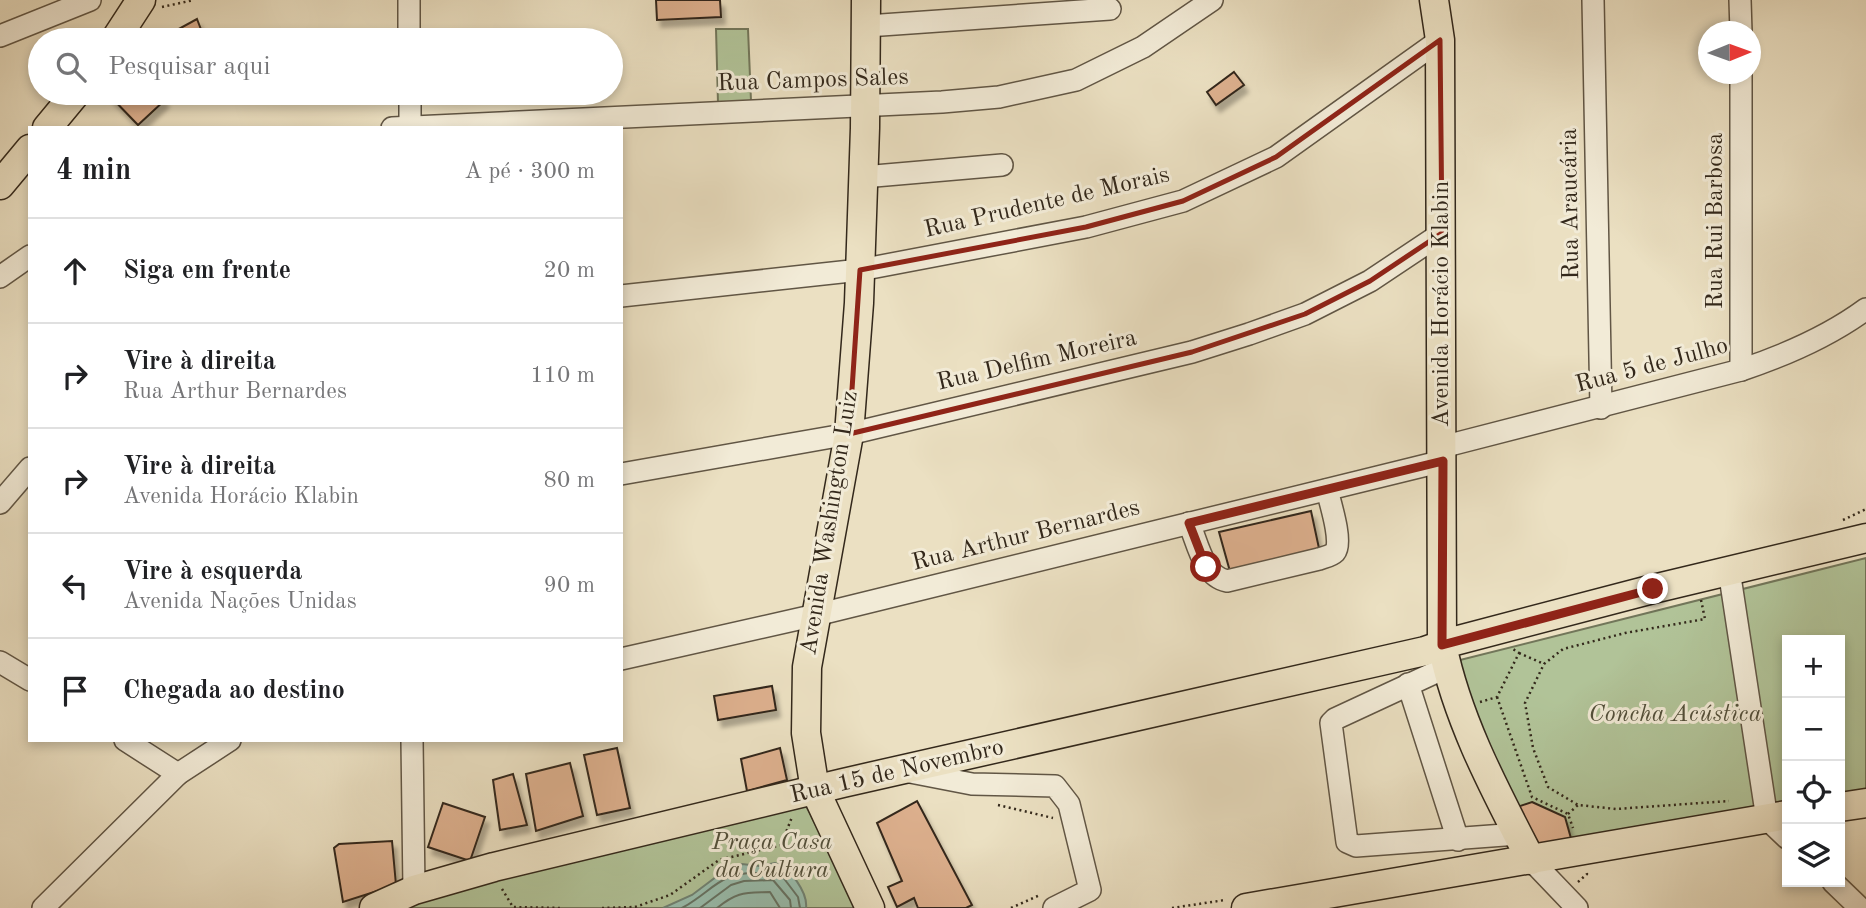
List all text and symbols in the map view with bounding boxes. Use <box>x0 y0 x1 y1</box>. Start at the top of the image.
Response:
north arrow <box>1698 21 1761 84</box>
search box <box>28 28 623 105</box>
icon: search <box>52 48 90 86</box>
text: Pesquisar aqui <box>108 54 270 80</box>
street label: Rua Campos Sales <box>717 66 909 96</box>
street label: Rua Araucária <box>1558 128 1584 280</box>
street label: Rua Rui Barbosa <box>1704 133 1728 309</box>
text: 4 min <box>56 156 131 186</box>
text: A pé · 300 m <box>464 160 595 183</box>
street label: Rua Prudente de Morais <box>922 163 1172 243</box>
street label: Avenida Horácio Klabin <box>1430 181 1454 427</box>
icon: ahead <box>56 252 94 290</box>
text: Siga em frente <box>123 258 291 284</box>
text: 20 m <box>544 259 595 282</box>
street label: Rua Delfim Moreira <box>935 326 1139 396</box>
street label: Rua 5 de Julho <box>1573 334 1731 398</box>
text: Vire à direita <box>123 349 276 375</box>
icon: right <box>56 357 94 395</box>
text: 110 m <box>530 364 595 387</box>
text: Rua Arthur Bernardes <box>123 380 347 403</box>
street label: Avenida Washington Luiz <box>797 389 863 657</box>
text: Vire à direita <box>123 454 276 480</box>
icon: right <box>56 462 94 500</box>
text: 80 m <box>544 469 595 492</box>
text: Avenida Horácio Klabin <box>123 485 359 508</box>
street label: Rua Arthur Bernardes <box>910 496 1142 576</box>
route start <box>1190 551 1221 582</box>
text: Vire à esquerda <box>123 559 303 585</box>
icon: left <box>56 567 94 605</box>
route end <box>1637 573 1668 604</box>
text: 90 m <box>544 574 595 597</box>
text: Avenida Nações Unidas <box>123 590 357 613</box>
map controls <box>1782 635 1845 887</box>
button: + <box>1782 635 1845 698</box>
icon: arrive <box>56 672 94 710</box>
text: Chegada ao destino <box>123 678 345 704</box>
button: − <box>1782 698 1845 761</box>
park label: Concha Acústica <box>1588 703 1762 727</box>
street label: Rua 15 de Novembro <box>788 736 1006 808</box>
button: locate <box>1782 761 1845 824</box>
button: layers <box>1782 824 1845 887</box>
park label: Praça Casa da Cultura <box>711 831 832 883</box>

